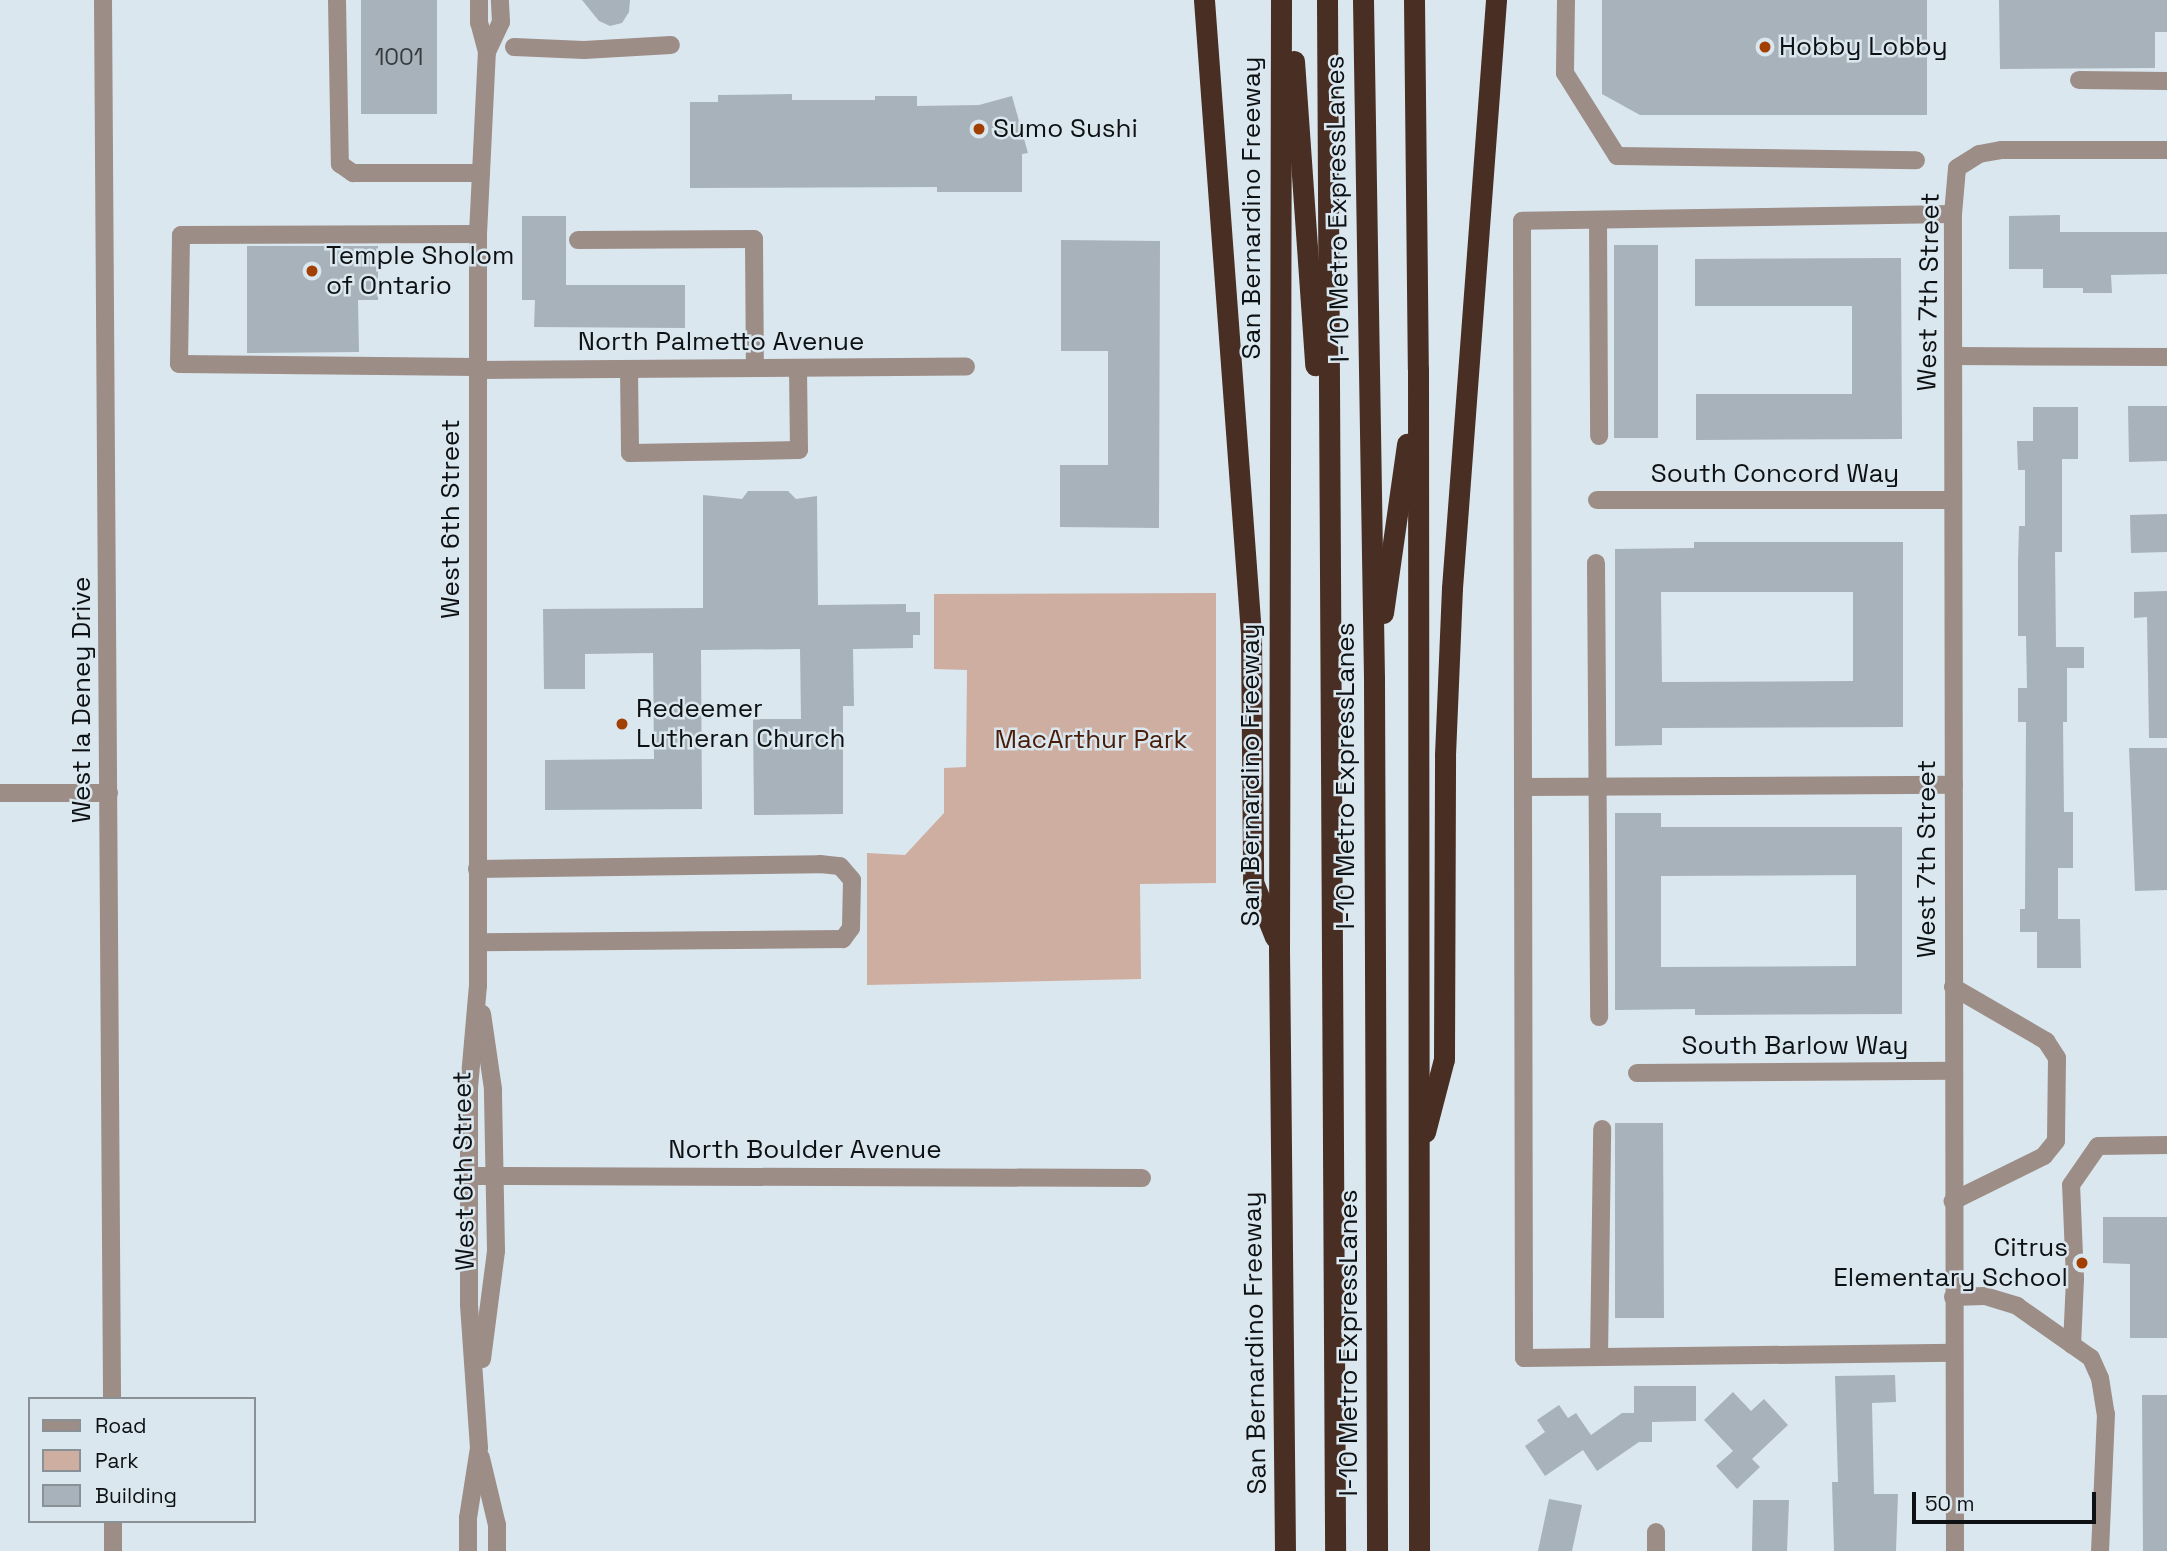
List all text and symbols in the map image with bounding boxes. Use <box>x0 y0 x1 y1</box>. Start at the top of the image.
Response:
place label: Hobby Lobby <box>1779 31 1948 63</box>
marker: Hobby Lobby <box>1757 39 1773 55</box>
house number: 1001 <box>375 43 423 71</box>
street label: I-10 Metro ExpressLanes <box>1320 55 1356 363</box>
street label: San Bernardino Freeway <box>1236 57 1268 359</box>
place label: Sumo Sushi <box>993 113 1138 145</box>
marker: Sumo Sushi <box>971 121 987 137</box>
street label: West 7th Street <box>1912 192 1946 392</box>
place label: Temple Sholom of Ontario <box>326 240 514 302</box>
marker: Temple Sholom of Ontario <box>304 263 320 279</box>
street label: North Palmetto Avenue <box>577 326 865 358</box>
street label: West 6th Street <box>435 419 467 619</box>
street label: South Concord Way <box>1651 458 1899 490</box>
street label: West la Deney Drive <box>66 577 98 823</box>
street label: I-10 Metro ExpressLanes <box>1330 623 1362 929</box>
street label: San Bernardino Freeway <box>1235 624 1267 926</box>
place label: Redeemer Lutheran Church <box>636 693 845 754</box>
marker: Redeemer Lutheran Church <box>614 716 630 732</box>
park label: MacArthur Park <box>995 724 1187 756</box>
street label: West 7th Street <box>1911 760 1943 958</box>
street label: South Barlow Way <box>1681 1030 1909 1062</box>
street label: West 6th Street <box>447 1071 481 1271</box>
street label: North Boulder Avenue <box>668 1134 942 1166</box>
street label: I-10 Metro ExpressLanes <box>1333 1190 1365 1496</box>
street label: San Bernardino Freeway <box>1237 1191 1273 1495</box>
place label: Citrus Elementary School <box>1833 1232 2068 1294</box>
marker: Citrus Elementary School <box>2074 1255 2090 1271</box>
legend <box>28 1397 256 1523</box>
text: Road <box>95 1412 147 1439</box>
text: Park <box>95 1447 139 1474</box>
scale bar <box>1915 1478 2099 1522</box>
text: Building <box>95 1482 177 1509</box>
text: 50 m <box>1925 1490 1975 1517</box>

